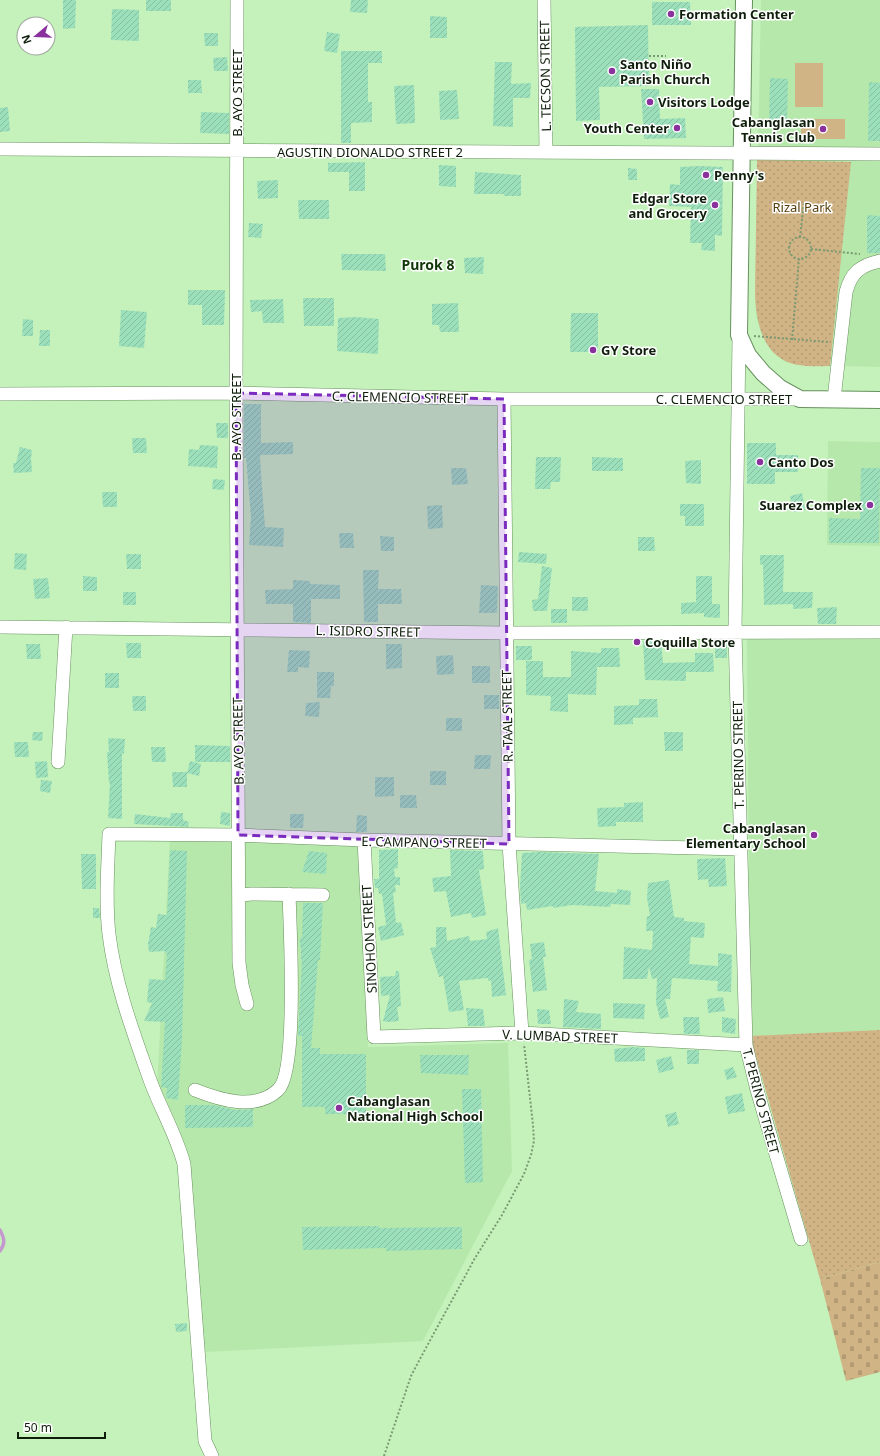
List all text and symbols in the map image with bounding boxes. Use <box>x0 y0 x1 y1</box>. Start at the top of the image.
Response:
place label: Formation Center <box>679 5 794 23</box>
marker: Formation Center <box>666 9 676 19</box>
north arrow <box>16 16 56 56</box>
street label: L. TECSON STREET <box>535 20 555 132</box>
text: N <box>18 33 35 46</box>
street label: B. AYO STREET <box>228 48 246 137</box>
place label: Santo Niño Parish Church <box>620 55 710 88</box>
marker: Santo Niño Parish Church <box>607 66 617 76</box>
place label: Visitors Lodge <box>658 93 750 111</box>
marker: Visitors Lodge <box>645 97 655 107</box>
place label: Cabanglasan Tennis Club <box>732 113 815 146</box>
place label: Youth Center <box>584 119 669 137</box>
marker: Youth Center <box>672 123 682 133</box>
marker: Cabanglasan Tennis Club <box>818 124 828 134</box>
street label: AGUSTIN DIONALDO STREET 2 <box>277 143 463 161</box>
place label: Penny's <box>714 166 764 184</box>
marker: Penny's <box>701 170 711 180</box>
place label: Edgar Store and Grocery <box>628 189 708 222</box>
park label: Rizal Park <box>772 198 832 216</box>
marker: Edgar Store and Grocery <box>710 200 720 210</box>
district label: Purok 8 <box>402 255 454 274</box>
place label: GY Store <box>601 341 656 359</box>
marker: GY Store <box>588 345 598 355</box>
street label: B. AYO STREET <box>227 372 245 461</box>
street label: C. CLEMENCIO STREET <box>332 387 469 407</box>
street label: C. CLEMENCIO STREET <box>656 390 793 408</box>
place label: Canto Dos <box>768 453 834 471</box>
marker: Canto Dos <box>755 457 765 467</box>
place label: Suarez Complex <box>759 496 862 514</box>
marker: Suarez Complex <box>865 500 875 510</box>
street label: L. ISIDRO STREET <box>315 621 421 641</box>
place label: Coquilla Store <box>645 633 735 651</box>
marker: Coquilla Store <box>632 637 642 647</box>
street label: R. TAAL STREET <box>497 669 517 762</box>
street label: B. AYO STREET <box>228 696 248 785</box>
street label: T. PERINO STREET <box>728 700 748 809</box>
place label: Cabanglasan Elementary School <box>686 819 806 852</box>
marker: Cabanglasan Elementary School <box>809 830 819 840</box>
street label: E. CAMPANO STREET <box>361 832 488 852</box>
street label: SINOHON STREET <box>357 883 381 994</box>
street label: V. LUMBAD STREET <box>502 1025 619 1047</box>
street label: T. PERINO STREET <box>738 1046 784 1156</box>
place label: Cabanglasan National High School <box>347 1092 483 1125</box>
marker: Cabanglasan National High School <box>334 1103 344 1113</box>
scale bar <box>18 1414 105 1440</box>
text: 50 m <box>24 1419 52 1436</box>

